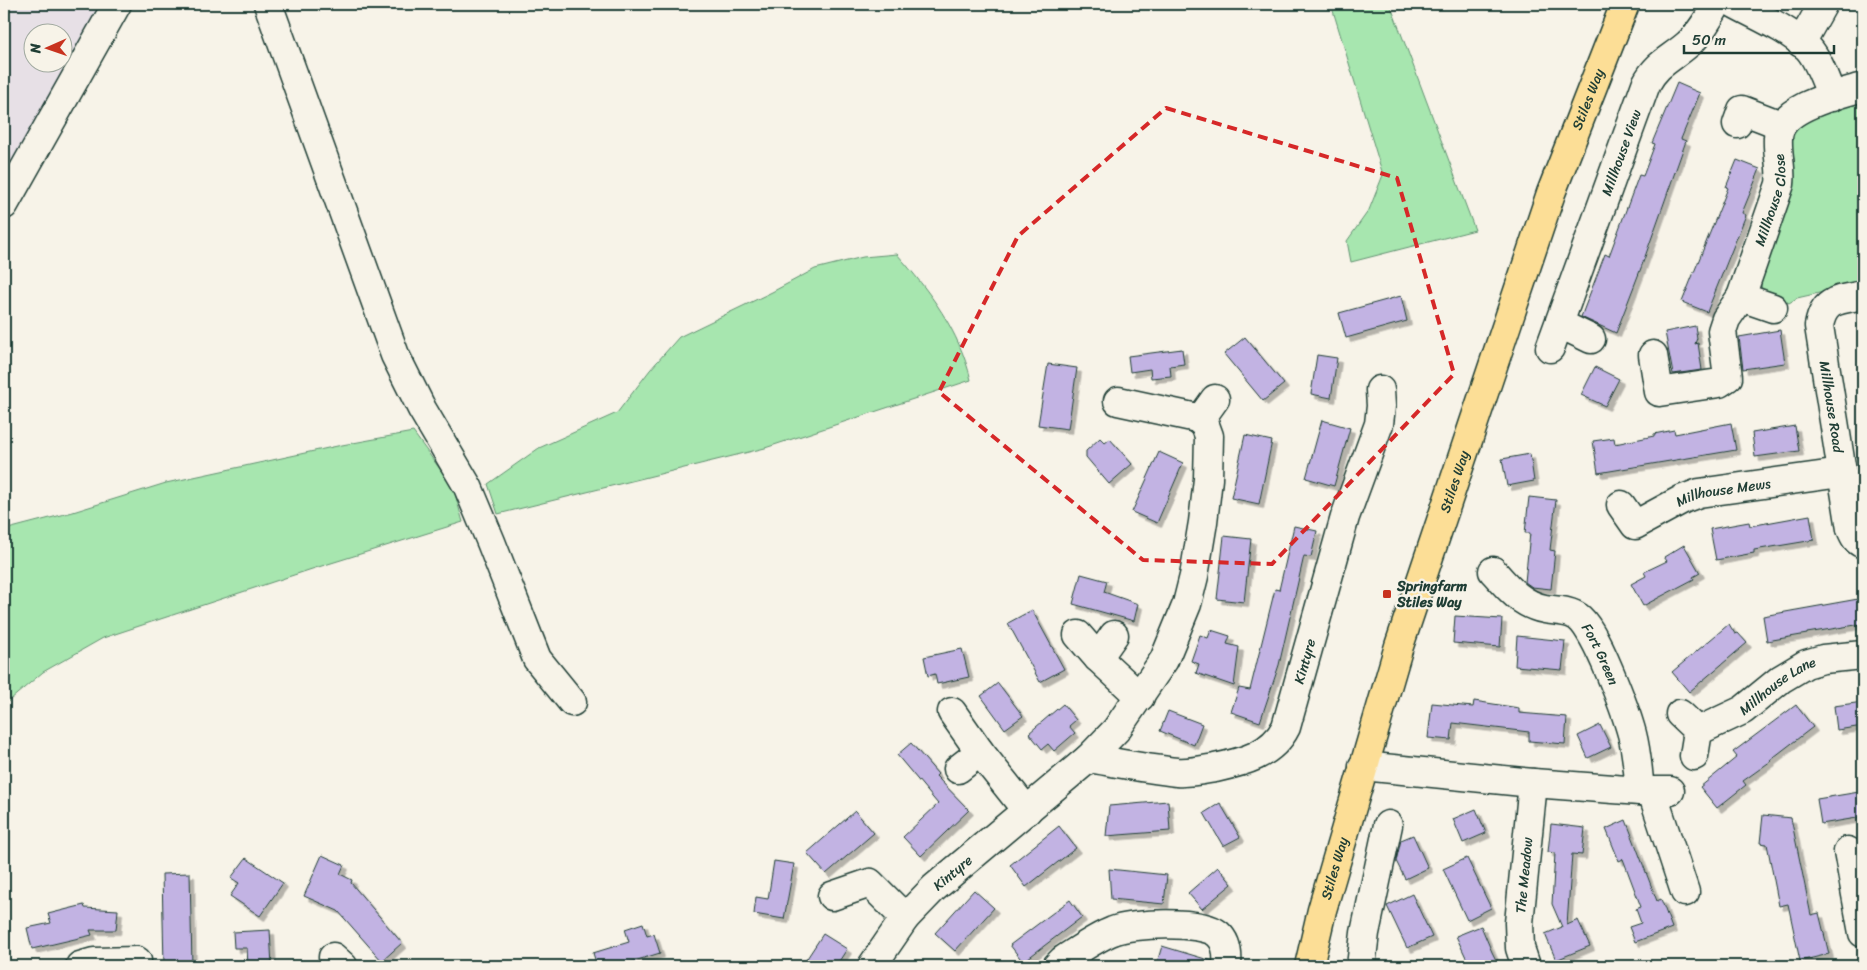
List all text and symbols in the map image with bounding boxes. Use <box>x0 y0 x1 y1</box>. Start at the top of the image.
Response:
north arrow <box>22 22 72 72</box>
scale bar <box>1684 22 1834 54</box>
text: 50 m <box>1692 27 1727 53</box>
text: N <box>23 43 48 55</box>
street label: Stiles Way <box>1565 64 1612 134</box>
street label: Millhouse View <box>1594 106 1649 199</box>
street label: Millhouse Close <box>1747 152 1794 250</box>
street label: Millhouse Road <box>1812 359 1851 456</box>
street label: Stiles Way <box>1433 446 1477 516</box>
street label: Millhouse Mews <box>1671 471 1773 514</box>
place label: Springfarm Stiles Way <box>1396 574 1467 615</box>
marker: Springfarm Stiles Way <box>1381 588 1393 600</box>
street label: Fort Green <box>1575 618 1626 689</box>
street label: Kintyre <box>1287 636 1323 687</box>
street label: Millhouse Lane <box>1733 650 1819 722</box>
street label: Stiles Way <box>1314 833 1356 903</box>
street label: The Meadow <box>1508 836 1541 915</box>
street label: Kintyre <box>927 849 978 897</box>

